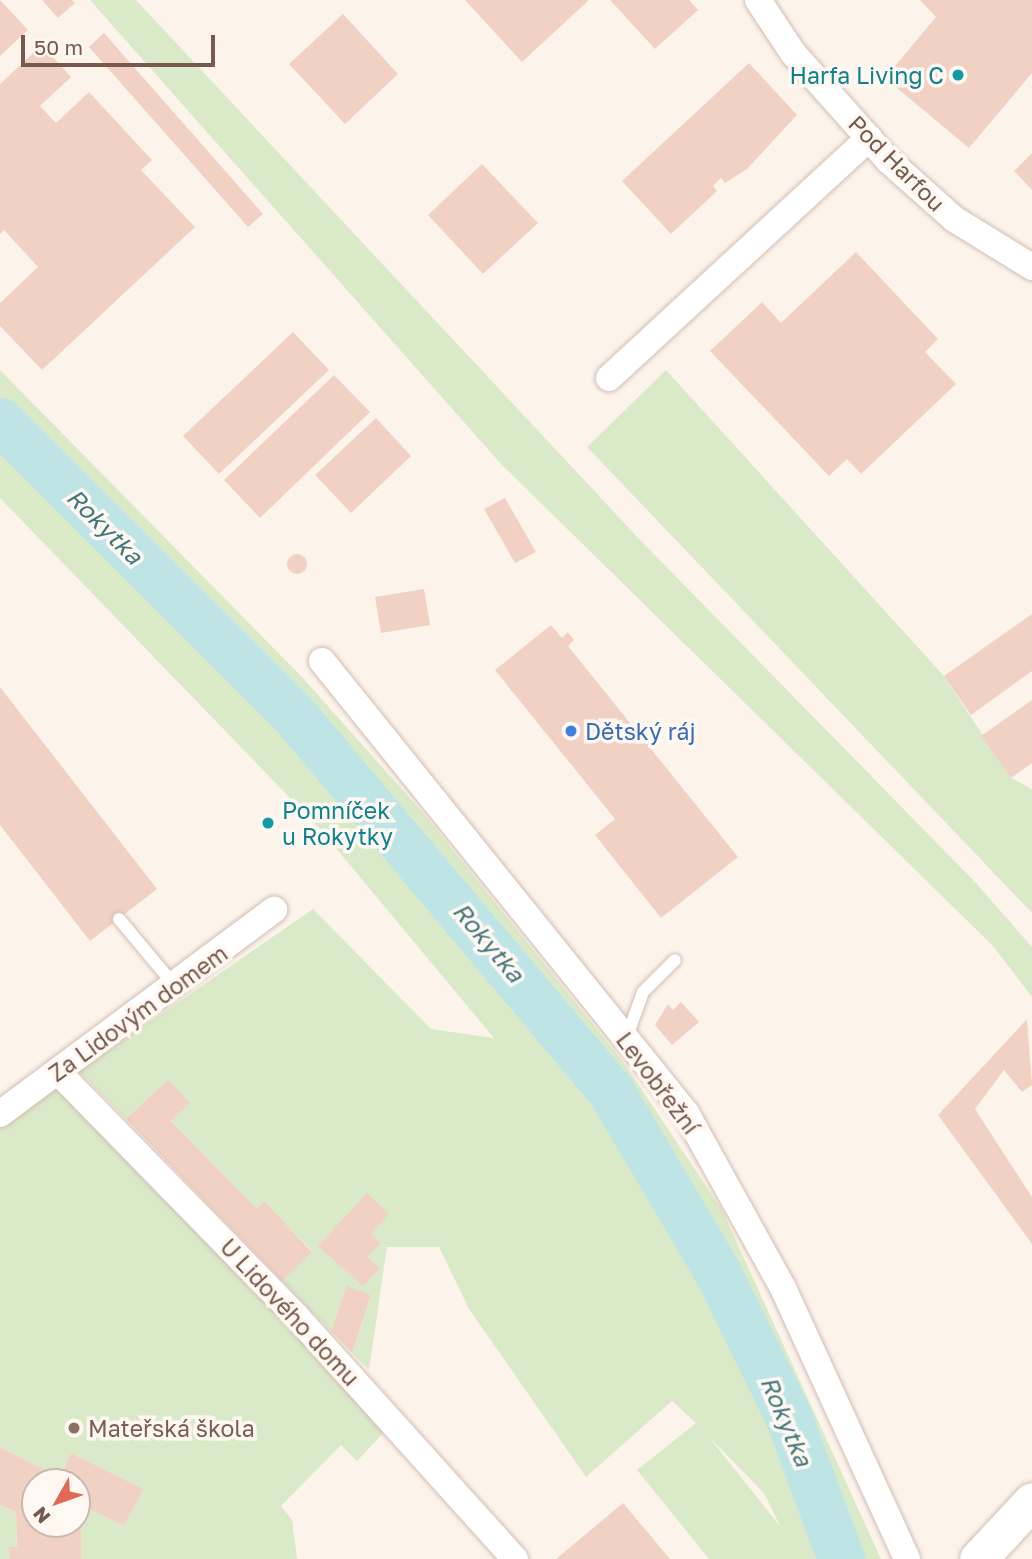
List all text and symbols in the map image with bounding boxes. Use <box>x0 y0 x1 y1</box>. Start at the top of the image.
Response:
scale bar <box>24 21 219 65</box>
text: 50 m <box>34 34 83 60</box>
place label: Harfa Living C <box>789 61 944 89</box>
marker: Harfa Living C <box>950 67 966 83</box>
street label: Pod Harfou <box>843 109 951 217</box>
water label: Rokytka <box>61 482 149 570</box>
place label: Dětský ráj <box>585 717 696 745</box>
marker: Dětský ráj <box>563 723 579 739</box>
place label: Pomníček u Rokytky <box>282 796 393 850</box>
marker: Pomníček u Rokytky <box>260 815 276 831</box>
water label: Rokytka <box>447 896 531 988</box>
street label: Za Lidovým domem <box>43 939 233 1087</box>
street label: Levobřežní <box>611 1027 705 1139</box>
street label: U Lidového domu <box>215 1233 365 1391</box>
water label: Rokytka <box>755 1372 819 1470</box>
place label: Mateřská škola <box>88 1414 255 1442</box>
marker: Mateřská škola <box>66 1420 82 1436</box>
north arrow <box>21 1468 91 1538</box>
text: N <box>28 1503 55 1528</box>

